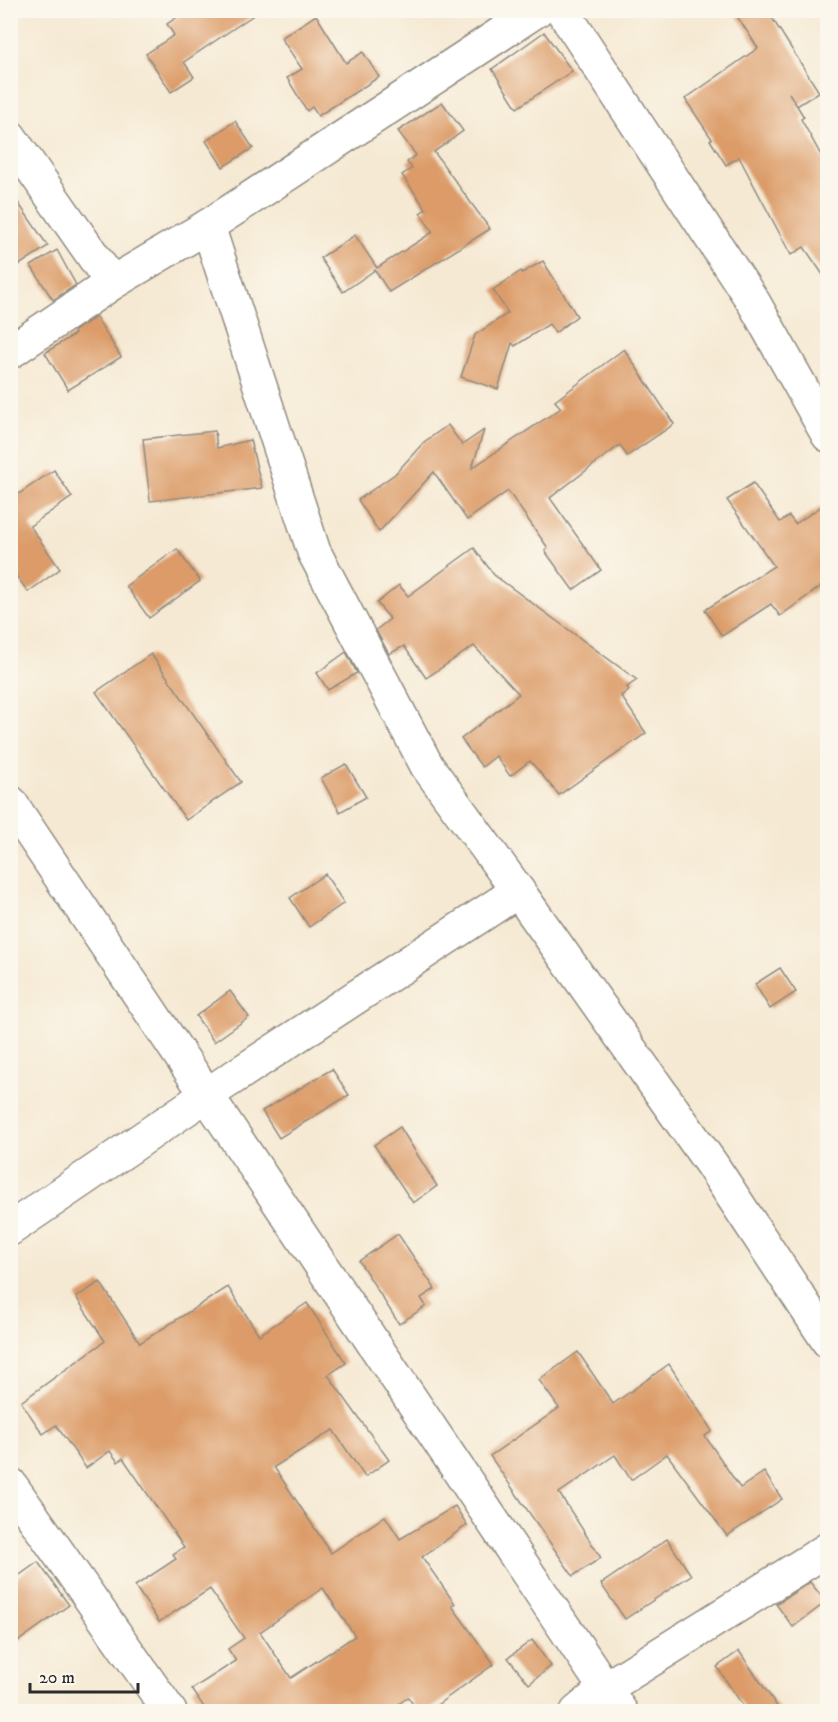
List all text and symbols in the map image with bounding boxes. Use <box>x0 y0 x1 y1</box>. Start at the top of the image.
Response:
scale bar <box>30 1656 138 1694</box>
text: 20 m <box>39 1667 75 1689</box>

